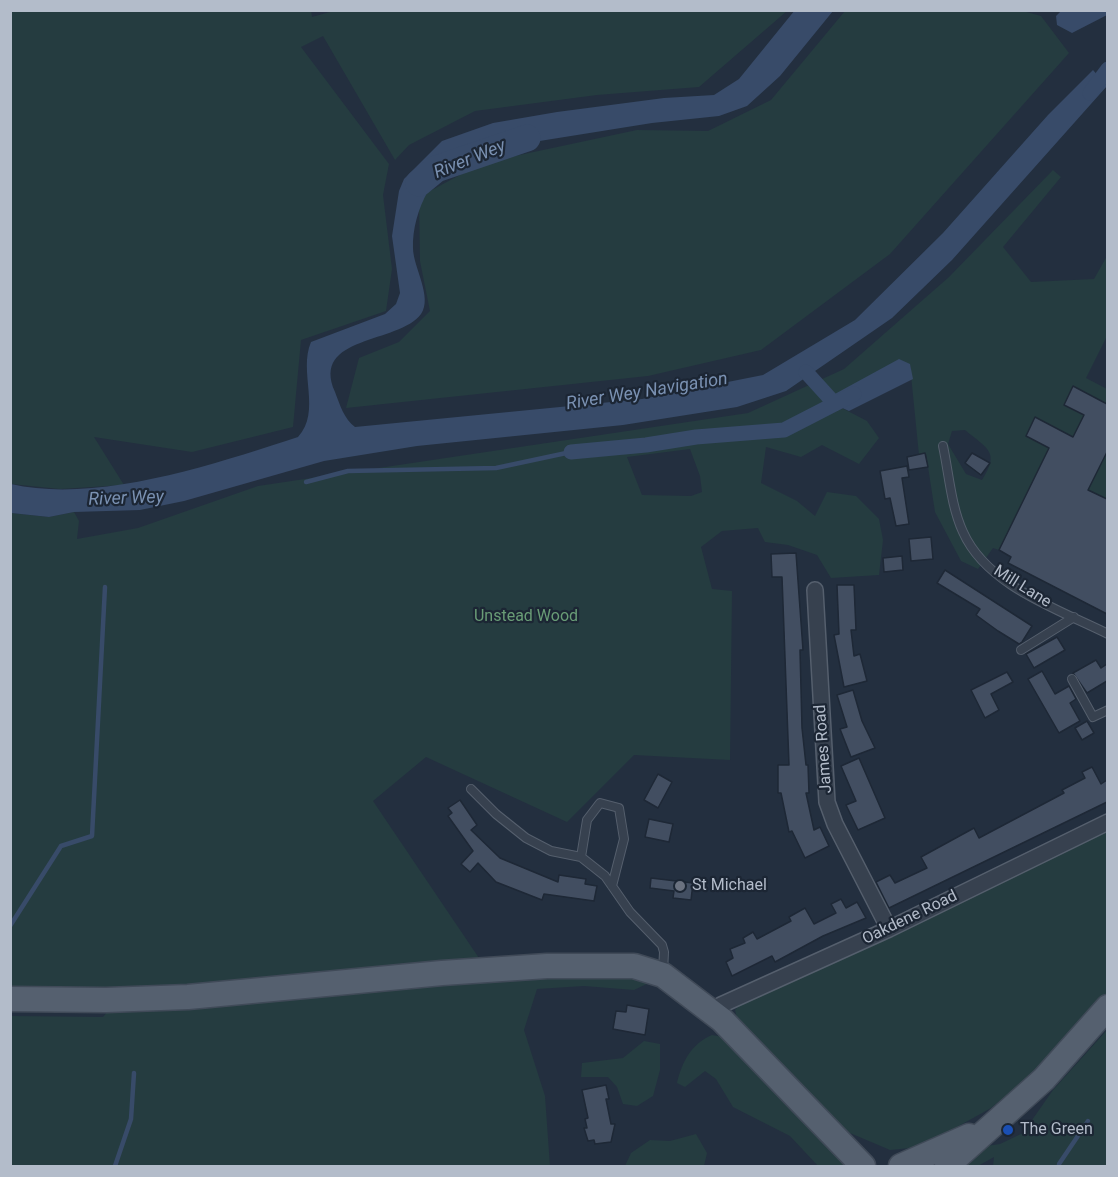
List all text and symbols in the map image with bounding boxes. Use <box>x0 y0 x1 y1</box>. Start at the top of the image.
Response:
water label: River Wey <box>431 136 509 184</box>
water label: River Wey Navigation <box>565 369 729 415</box>
water label: River Wey <box>88 487 164 511</box>
street label: Mill Lane <box>990 562 1054 612</box>
park label: Unstead Wood <box>474 607 578 627</box>
street label: James Road <box>811 704 837 794</box>
place label: St Michael <box>692 876 767 896</box>
marker: St Michael <box>673 879 687 893</box>
street label: Oakdene Road <box>859 887 961 949</box>
place label: The Green <box>1020 1120 1093 1140</box>
marker: The Green <box>1001 1123 1015 1137</box>

